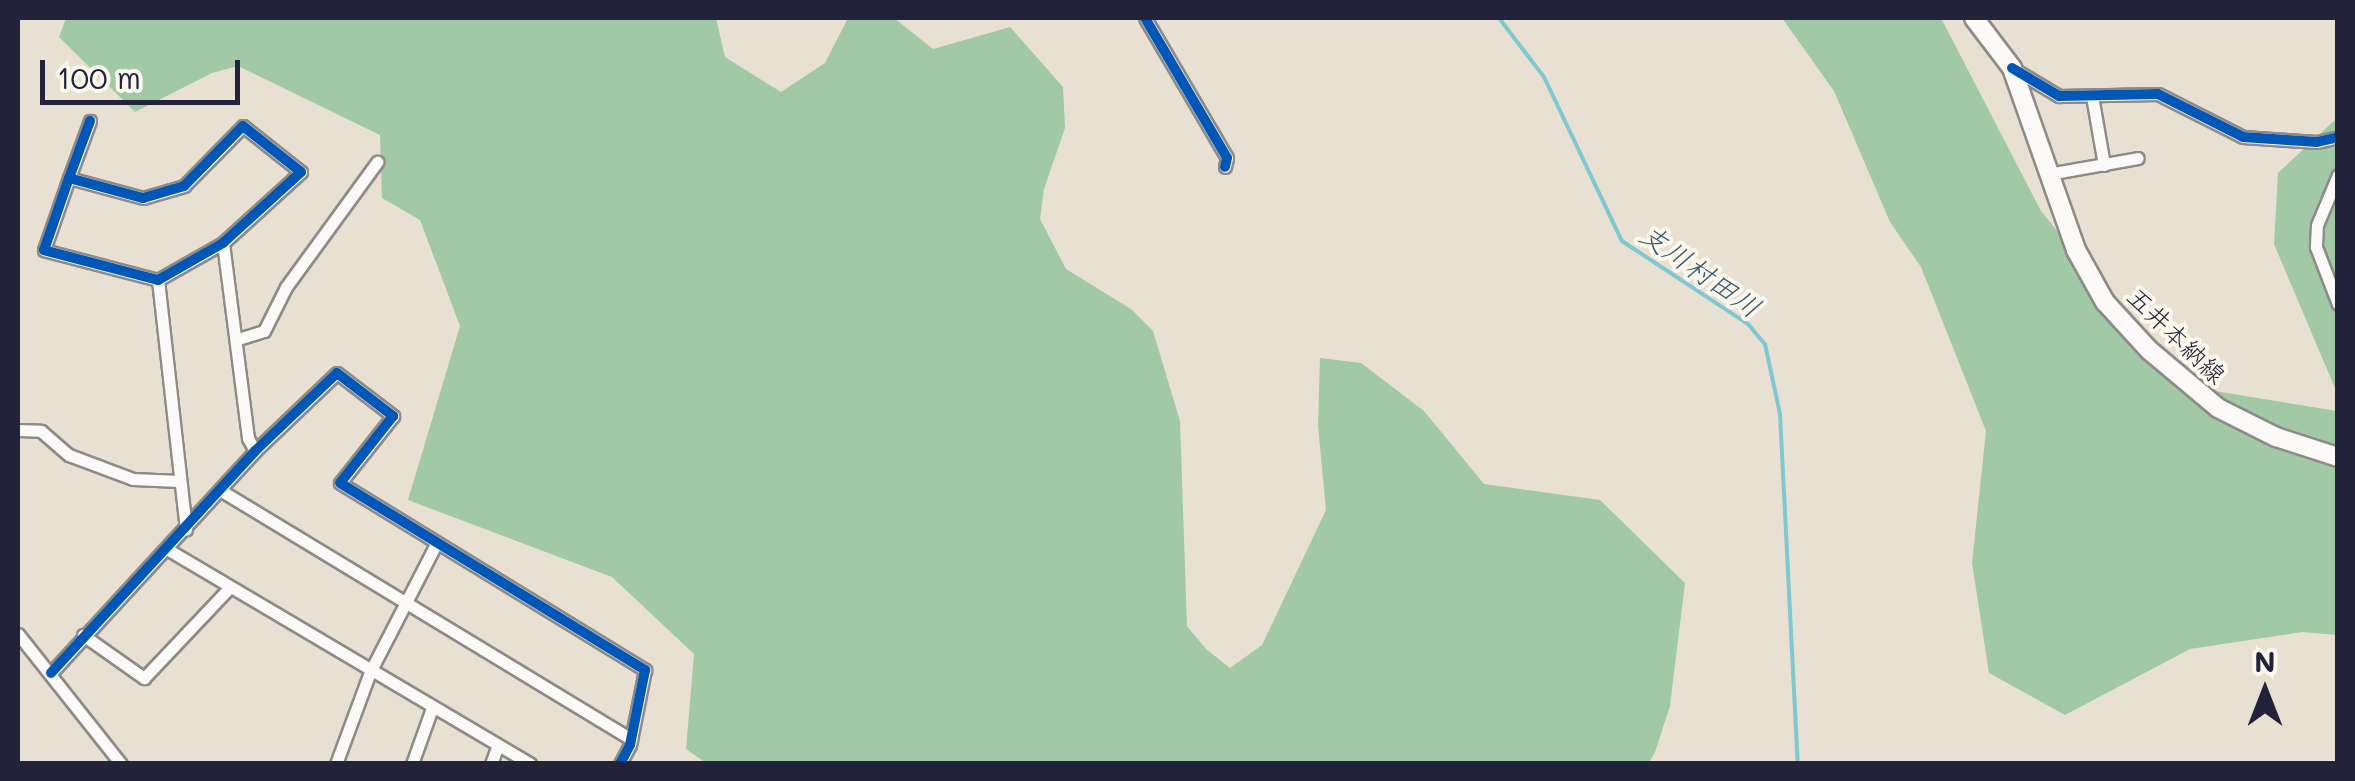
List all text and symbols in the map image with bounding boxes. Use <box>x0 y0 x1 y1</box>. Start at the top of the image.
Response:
scale bar <box>45 40 245 102</box>
text: 100 m <box>57 57 141 97</box>
water label: 支川村田川 <box>1634 216 1768 324</box>
street label: 五井本納線 <box>2122 281 2232 389</box>
north arrow <box>2215 641 2315 741</box>
text: N <box>2254 643 2276 679</box>

